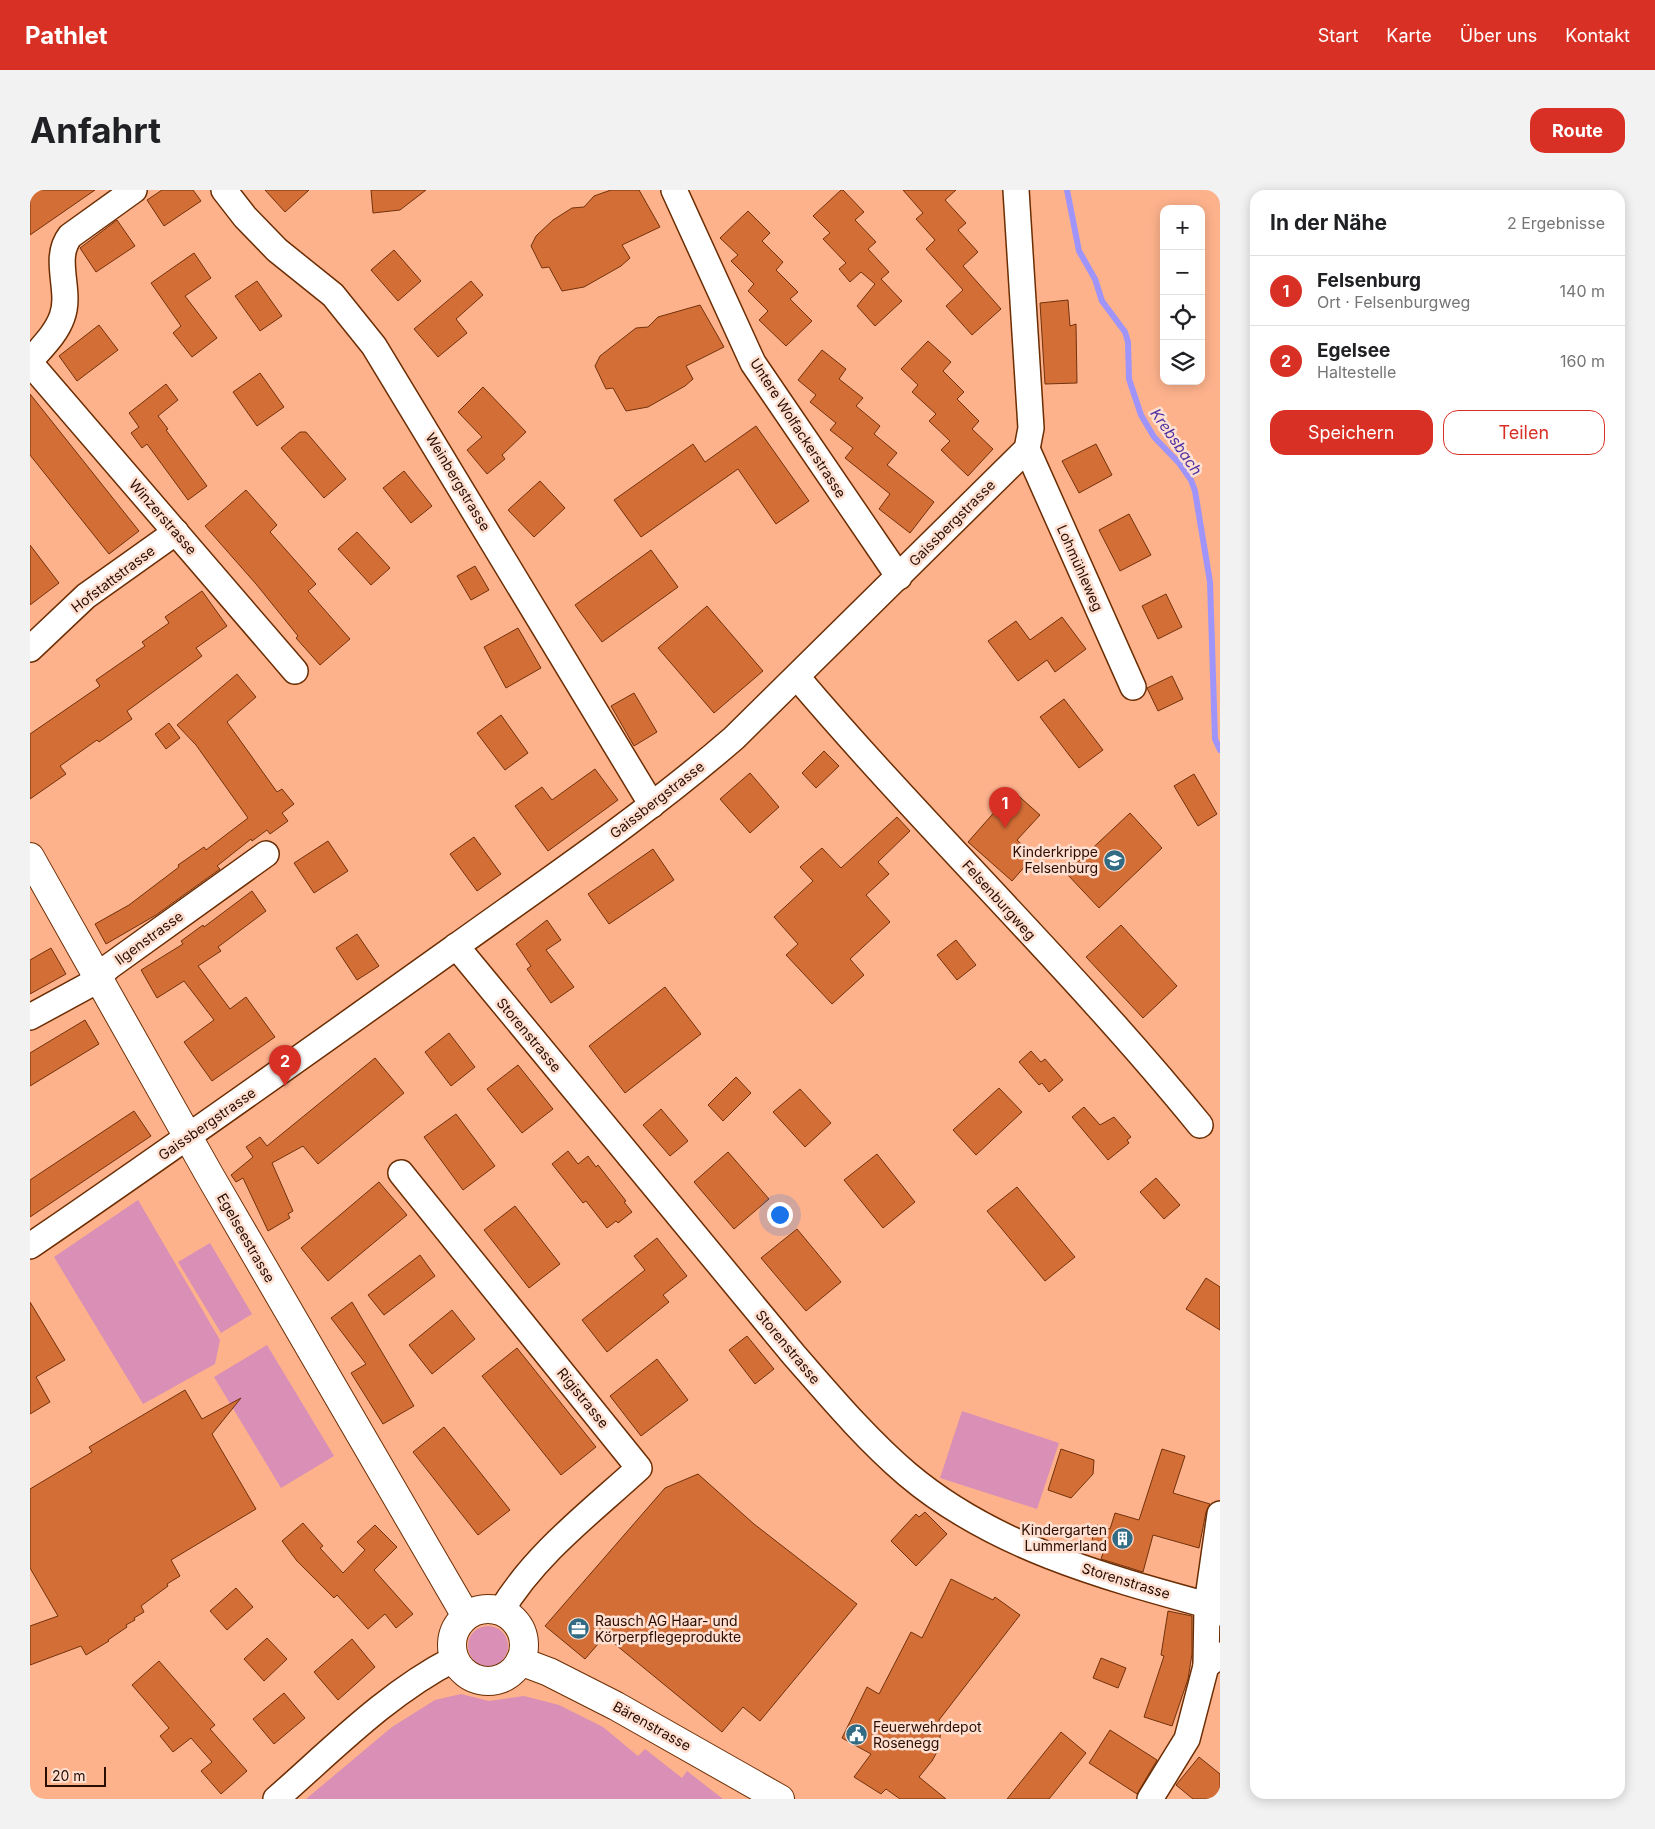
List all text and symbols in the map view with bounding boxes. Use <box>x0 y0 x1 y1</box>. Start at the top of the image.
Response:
text: Pathlet <box>25 21 108 50</box>
text: Start <box>1318 25 1358 46</box>
text: Karte <box>1386 25 1432 46</box>
text: Über uns <box>1460 25 1537 46</box>
text: Kontakt <box>1565 25 1630 46</box>
button: Route <box>1530 108 1625 153</box>
text: Anfahrt <box>30 109 161 151</box>
map controls <box>1160 205 1205 385</box>
button: + <box>1160 205 1205 250</box>
text: In der Nähe <box>1270 210 1387 235</box>
text: 2 Ergebnisse <box>1507 213 1605 233</box>
button: − <box>1160 250 1205 295</box>
text: Felsenburg <box>1317 269 1421 292</box>
text: 1 <box>1283 281 1289 301</box>
text: 140 m <box>1560 281 1605 301</box>
text: Ort · Felsenburgweg <box>1317 292 1470 312</box>
button: locate <box>1160 295 1205 340</box>
text: Egelsee <box>1317 339 1390 362</box>
button: layers <box>1160 340 1205 385</box>
text: 2 <box>1281 351 1291 371</box>
text: 160 m <box>1560 351 1605 371</box>
street label: Untere Wolfackerstrasse <box>747 355 850 501</box>
text: Haltestelle <box>1317 362 1396 382</box>
water label: Krebsbach <box>1147 405 1206 479</box>
button: Speichern <box>1270 410 1433 455</box>
button: Teilen <box>1443 410 1605 455</box>
street label: Weinbergstrasse <box>422 430 494 534</box>
street label: Winzerstrasse <box>126 475 201 558</box>
street label: Gaissbergstrasse <box>905 476 998 569</box>
street label: Lohmühleweg <box>1054 522 1107 614</box>
street label: Hofstattstrasse <box>68 542 158 616</box>
street label: Gaissbergstrasse <box>606 758 707 842</box>
pin: 1 <box>989 787 1021 828</box>
place label: Kinderkrippe Felsenburg <box>1013 843 1098 876</box>
school or university icon: Kinderkrippe Felsenburg <box>1102 848 1126 872</box>
street label: Felsenburgweg <box>959 856 1040 943</box>
street label: Ilgenstrasse <box>111 907 186 968</box>
street label: Storenstrasse <box>494 994 565 1075</box>
pin: 2 <box>269 1045 301 1086</box>
street label: Gaissbergstrasse <box>155 1084 259 1164</box>
street label: Egelseestrasse <box>214 1190 279 1285</box>
your location <box>767 1202 793 1228</box>
street label: Storenstrasse <box>753 1306 824 1387</box>
street label: Rigistrasse <box>554 1364 613 1431</box>
place label: Kindergarten Lummerland <box>1021 1521 1107 1554</box>
building icon: Kindergarten Lummerland <box>1111 1526 1135 1550</box>
street label: Storenstrasse <box>1080 1559 1172 1602</box>
place label: Rausch AG Haar- und Körperpflegeprodukte <box>595 1612 741 1645</box>
office icon: Rausch AG Haar- und Körperpflegeprodukte <box>567 1617 591 1641</box>
street label: Bärenstrasse <box>610 1697 694 1754</box>
place label: Feuerwehrdepot Rosenegg <box>873 1718 982 1751</box>
public building icon: Feuerwehrdepot Rosenegg <box>845 1723 869 1747</box>
scale bar <box>45 1764 106 1787</box>
text: 20 m <box>52 1767 86 1784</box>

